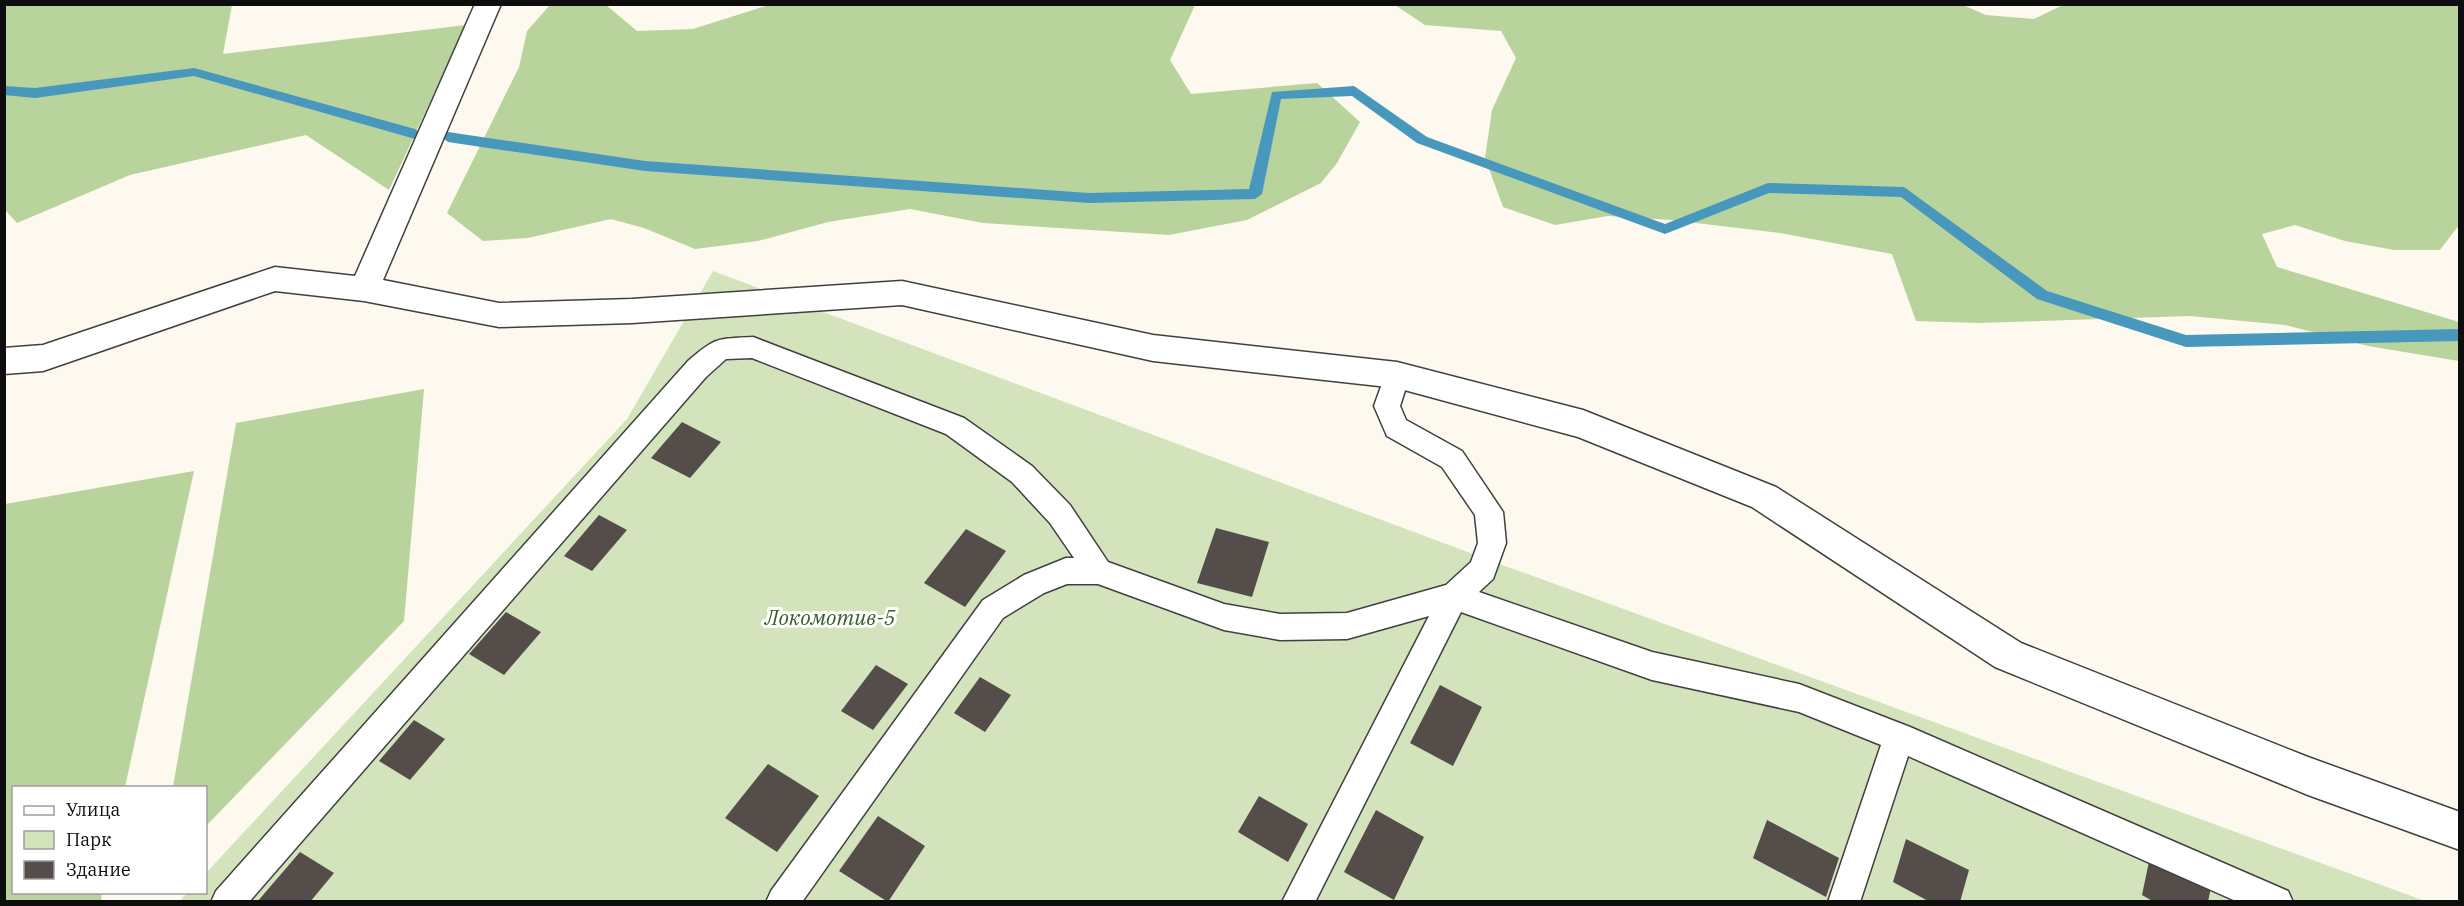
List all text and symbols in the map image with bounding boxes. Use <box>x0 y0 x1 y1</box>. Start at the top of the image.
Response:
park label: Локомотив-5 <box>764 603 896 631</box>
legend <box>12 786 207 894</box>
text: Улица <box>66 798 121 821</box>
text: Парк <box>66 828 112 851</box>
text: Здание <box>66 858 131 881</box>

